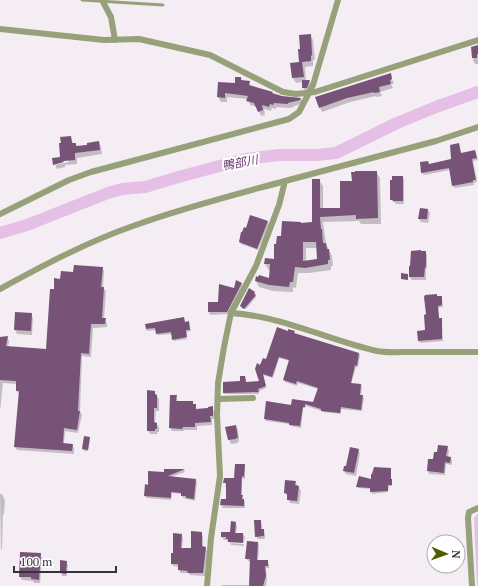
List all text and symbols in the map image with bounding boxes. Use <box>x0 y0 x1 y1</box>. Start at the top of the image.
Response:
water label: 鴨部川 <box>221 151 261 173</box>
north arrow <box>426 534 466 574</box>
scale bar <box>14 548 116 574</box>
text: N <box>449 550 463 559</box>
text: 100 m <box>20 554 53 569</box>

